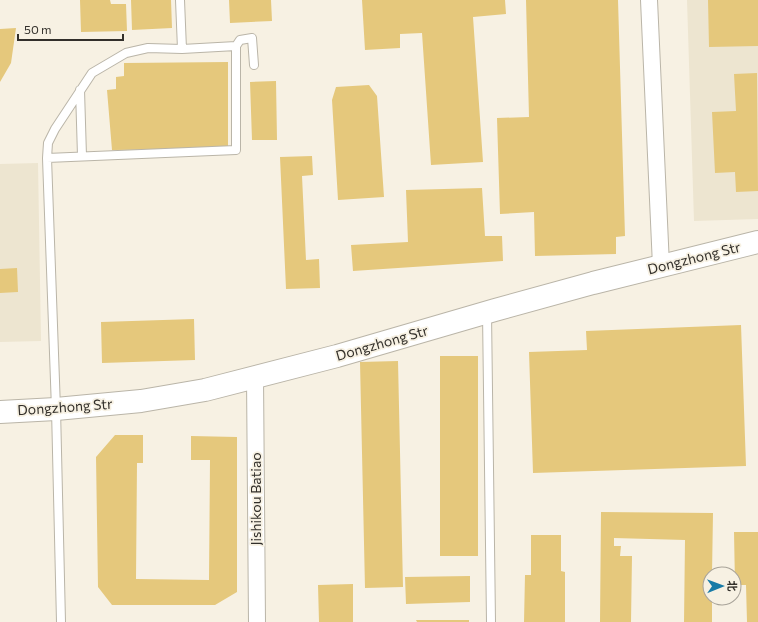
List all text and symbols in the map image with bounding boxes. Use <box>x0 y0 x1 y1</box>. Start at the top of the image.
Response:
scale bar <box>18 16 123 42</box>
text: 50 m <box>24 22 52 36</box>
street label: Dongzhong Str <box>646 238 743 277</box>
street label: Dongzhong Str <box>334 321 430 364</box>
street label: Dongzhong Str <box>17 395 114 418</box>
street label: Jishikou Batiao <box>247 452 264 546</box>
north arrow <box>702 566 742 606</box>
text: 北 <box>726 580 739 591</box>

